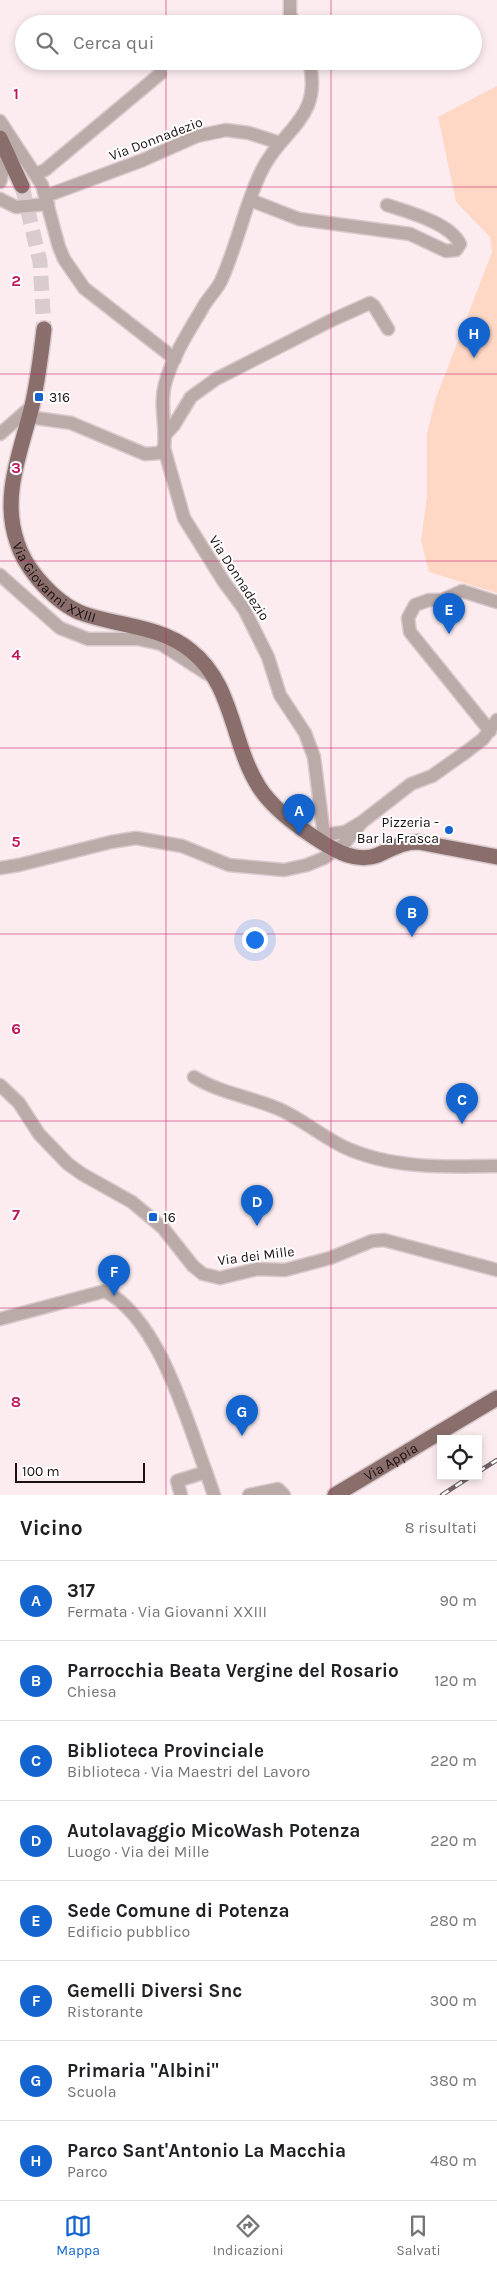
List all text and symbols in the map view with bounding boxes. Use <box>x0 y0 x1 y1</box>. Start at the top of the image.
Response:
search box <box>15 15 482 70</box>
icon: search <box>33 29 61 57</box>
text: Cerca qui <box>73 32 154 54</box>
text: 1 <box>13 84 19 103</box>
street label: Via Donnadezio <box>107 113 205 165</box>
text: 2 <box>11 271 21 290</box>
pin: H <box>458 317 490 358</box>
place label: 316 <box>49 389 70 406</box>
marker: 316 <box>33 391 45 403</box>
text: 3 <box>11 458 21 477</box>
street label: Via Donnadezio <box>205 532 273 624</box>
street label: Via Giovanni XXIII <box>9 540 98 626</box>
pin: E <box>433 593 465 634</box>
text: 4 <box>11 645 21 664</box>
pin: A <box>283 794 315 835</box>
place label: Pizzeria - Bar la Frasca <box>357 814 439 847</box>
marker: Pizzeria - Bar la Frasca <box>443 824 455 836</box>
text: 5 <box>11 832 21 851</box>
pin: B <box>396 896 428 937</box>
your location <box>242 927 268 953</box>
text: 6 <box>11 1019 21 1038</box>
pin: C <box>446 1083 478 1124</box>
pin: D <box>241 1185 273 1226</box>
text: 7 <box>12 1205 20 1224</box>
place label: 16 <box>163 1209 176 1226</box>
marker: 16 <box>147 1211 159 1223</box>
street label: Via dei Mille <box>217 1243 295 1269</box>
pin: F <box>98 1255 130 1296</box>
text: 8 <box>11 1392 21 1411</box>
pin: G <box>226 1395 258 1436</box>
map controls <box>437 1435 482 1480</box>
button: locate <box>437 1435 482 1480</box>
street label: Via Appia <box>361 1439 421 1484</box>
scale bar <box>15 1460 145 1483</box>
text: 100 m <box>22 1463 60 1480</box>
text: Vicino <box>20 1516 83 1540</box>
text: 8 risultati <box>405 1518 477 1537</box>
text: 317 <box>67 1580 95 1602</box>
text: A <box>31 1591 41 1610</box>
text: 90 m <box>439 1591 477 1610</box>
text: Fermata · Via Giovanni XXIII <box>67 1602 267 1621</box>
text: Parrocchia Beata Vergine del Rosario <box>67 1660 399 1682</box>
text: B <box>31 1671 41 1690</box>
text: 120 m <box>434 1671 477 1690</box>
text: Chiesa <box>67 1682 117 1701</box>
text: Biblioteca Provinciale <box>67 1740 264 1762</box>
text: C <box>31 1751 41 1770</box>
text: 220 m <box>430 1751 477 1770</box>
text: Biblioteca · Via Maestri del Lavoro <box>67 1762 310 1781</box>
text: Autolavaggio MicoWash Potenza <box>67 1820 360 1842</box>
text: D <box>31 1831 41 1850</box>
text: 220 m <box>430 1831 477 1850</box>
text: Luogo · Via dei Mille <box>67 1842 209 1861</box>
text: Sede Comune di Potenza <box>67 1900 290 1922</box>
text: E <box>31 1911 41 1930</box>
text: 280 m <box>430 1911 477 1930</box>
text: Edificio pubblico <box>67 1922 190 1941</box>
text: Gemelli Diversi Snc <box>67 1980 242 2002</box>
text: F <box>32 1991 40 2010</box>
text: 300 m <box>430 1991 477 2010</box>
text: Ristorante <box>67 2002 143 2021</box>
text: Primaria "Albini" <box>67 2060 219 2082</box>
text: G <box>31 2071 41 2090</box>
text: 380 m <box>429 2071 477 2090</box>
text: Scuola <box>67 2082 117 2101</box>
text: Parco Sant'Antonio La Macchia <box>67 2140 346 2162</box>
text: H <box>30 2151 42 2170</box>
text: 480 m <box>430 2151 477 2170</box>
text: Parco <box>67 2162 107 2181</box>
tab: Mappa <box>56 2212 100 2259</box>
tab: Indicazioni <box>213 2212 284 2259</box>
tab: Salvati <box>396 2212 441 2259</box>

